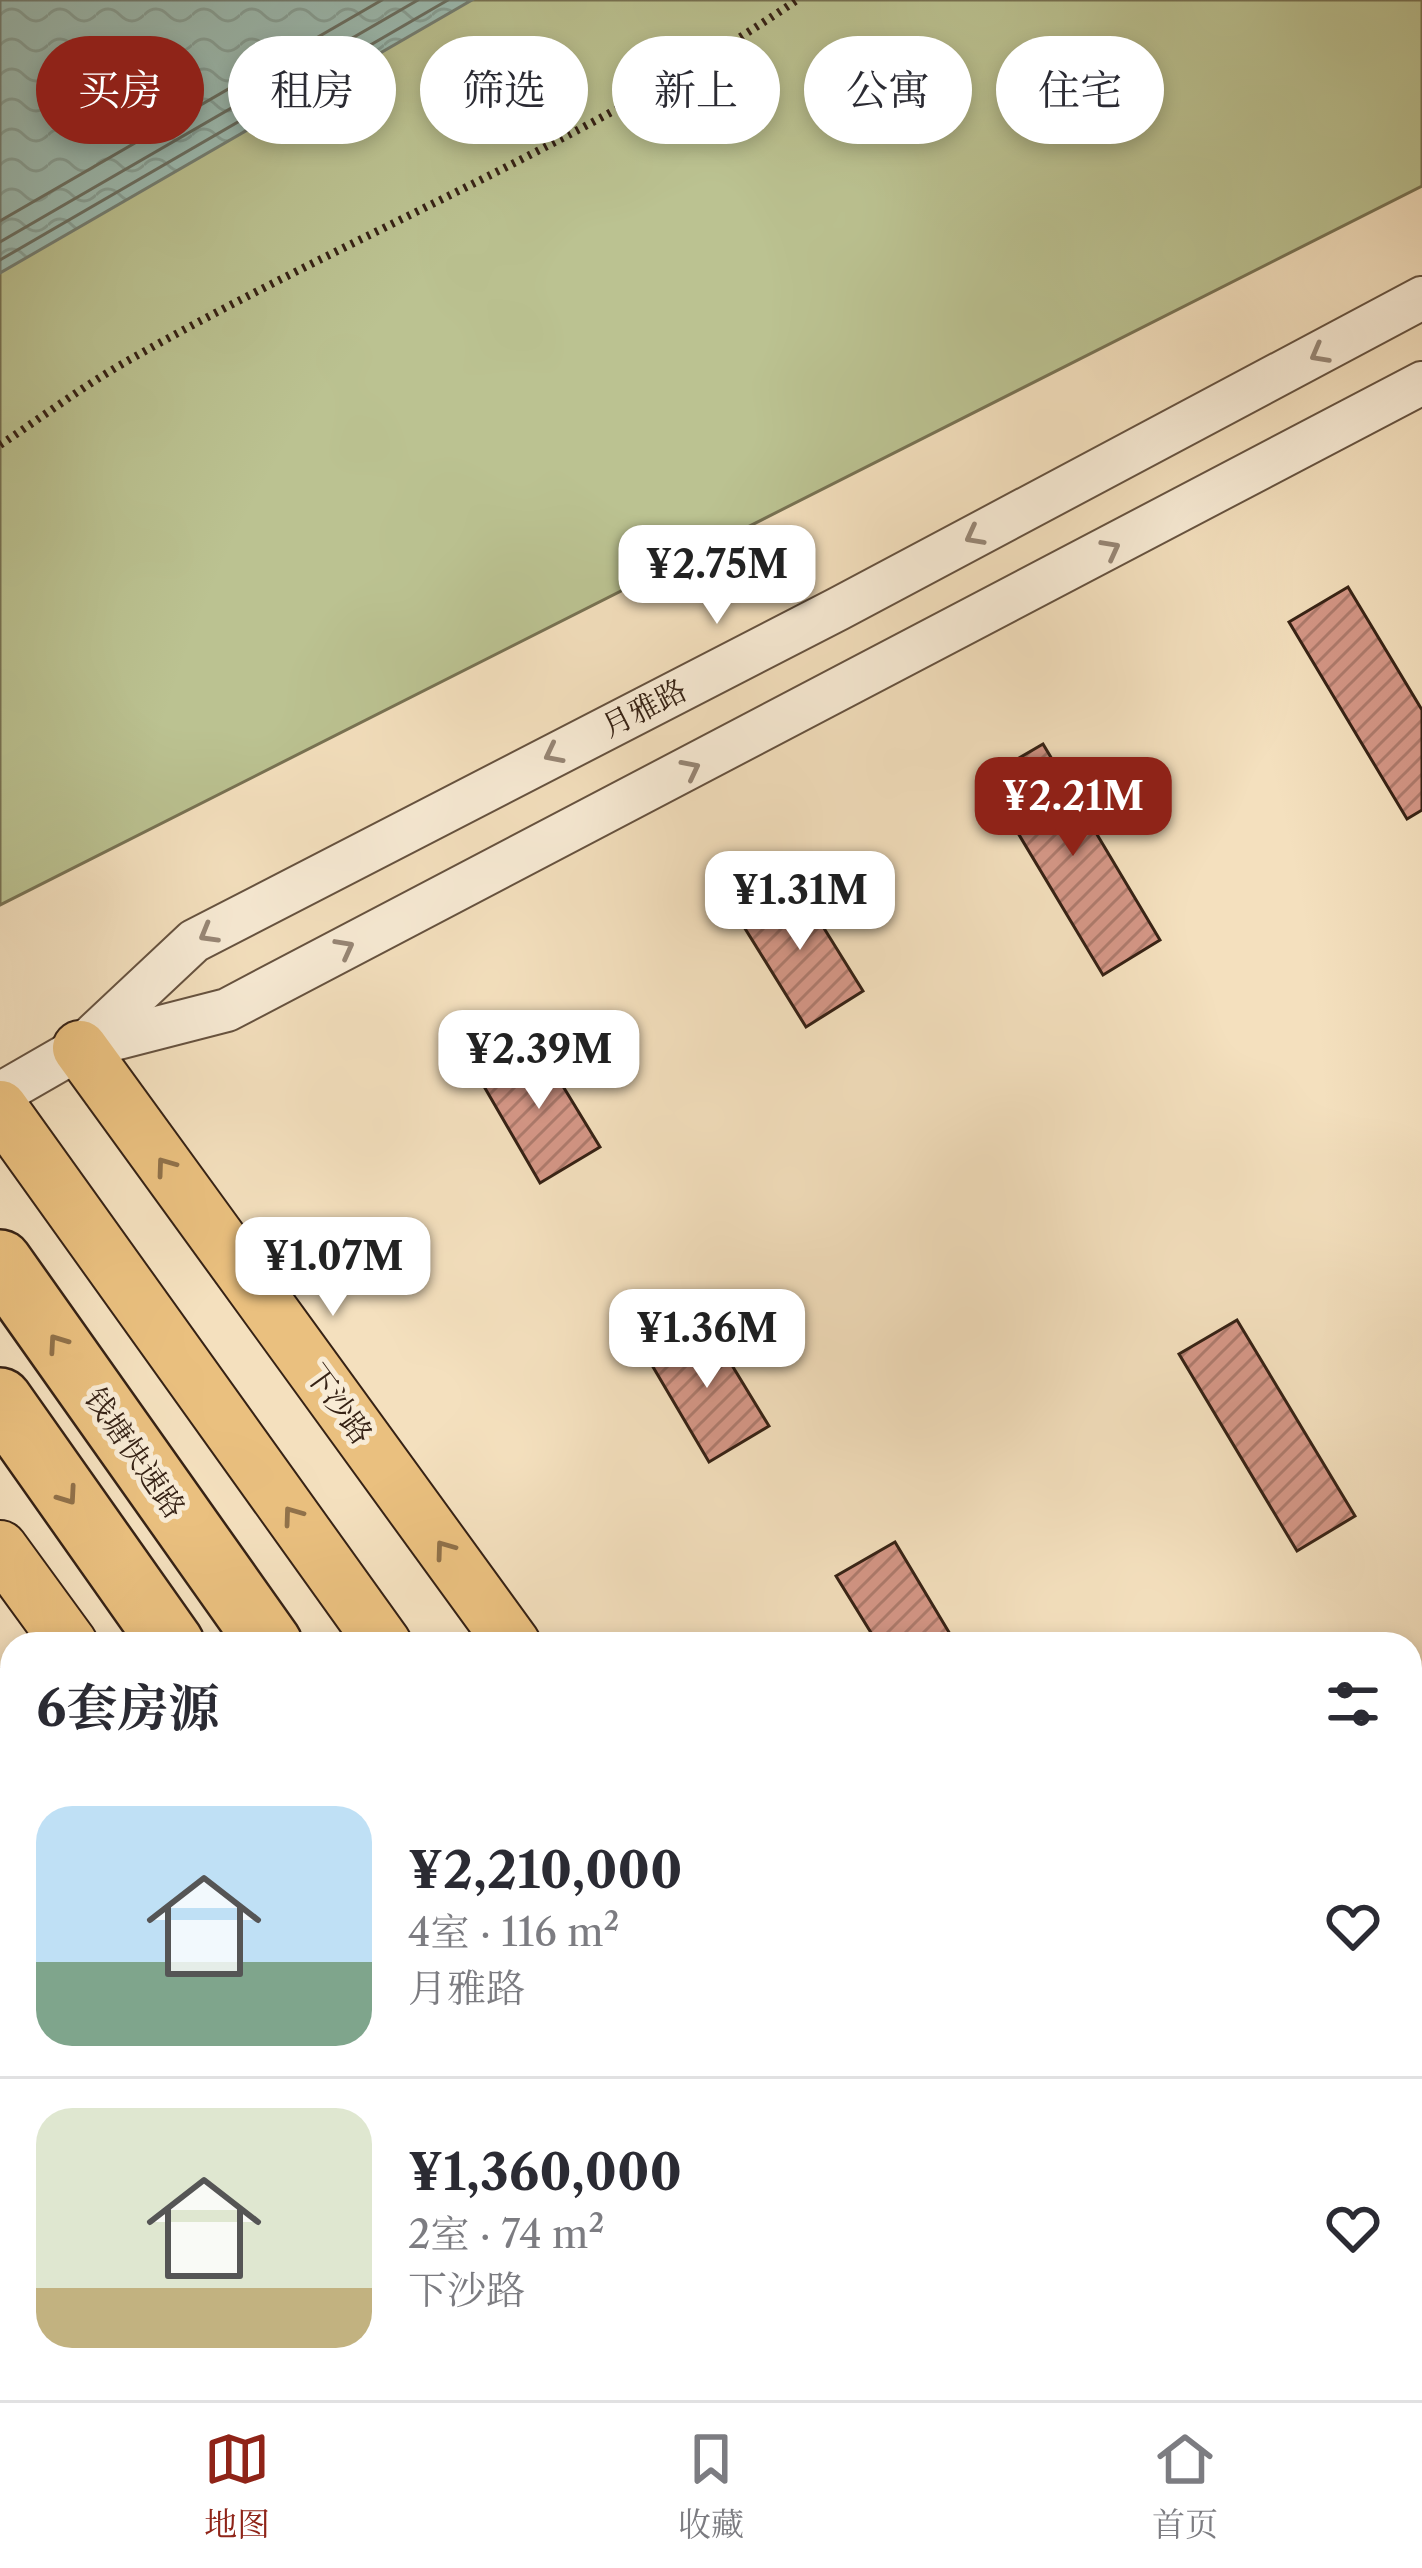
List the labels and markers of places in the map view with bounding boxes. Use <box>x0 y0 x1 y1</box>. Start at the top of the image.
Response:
pin: ¥2.75M <box>619 525 815 627</box>
pin: ¥2.21M <box>975 757 1171 859</box>
pin: ¥1.31M <box>702 851 898 953</box>
pin: ¥2.39M <box>441 1010 637 1112</box>
pin: ¥1.07M <box>235 1217 431 1319</box>
pin: ¥1.36M <box>609 1289 805 1391</box>

